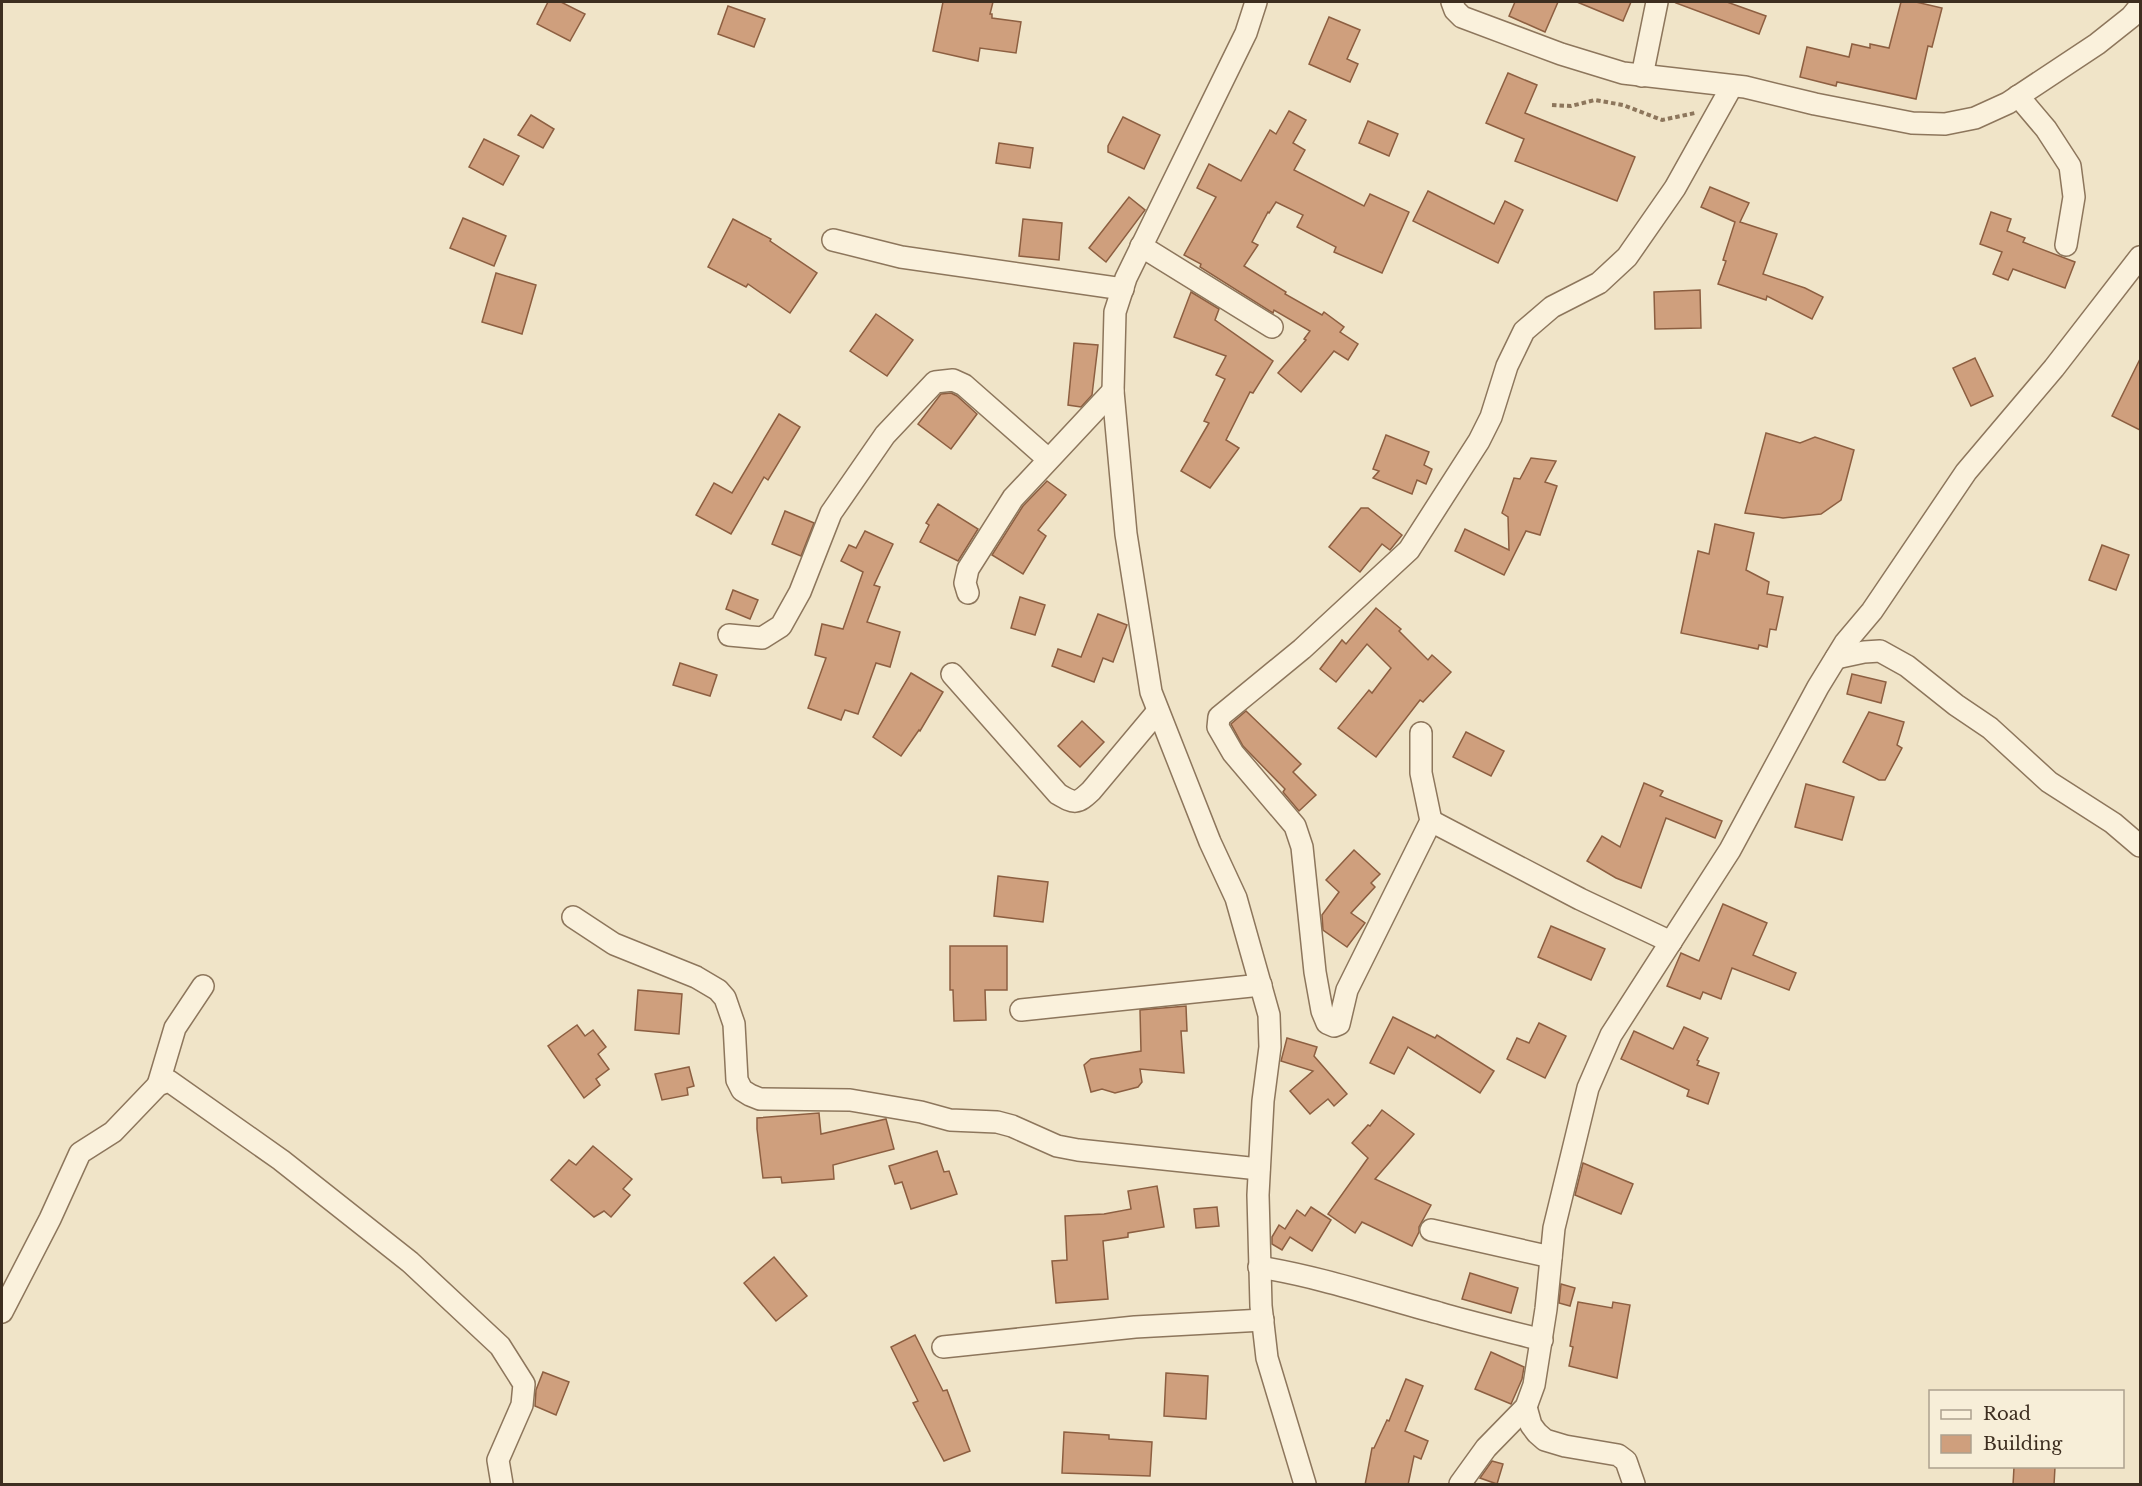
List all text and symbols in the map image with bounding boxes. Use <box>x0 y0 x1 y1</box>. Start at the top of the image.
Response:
legend <box>1929 1390 2124 1468</box>
text: Road <box>1983 1403 2031 1425</box>
text: Building <box>1983 1433 2062 1455</box>

